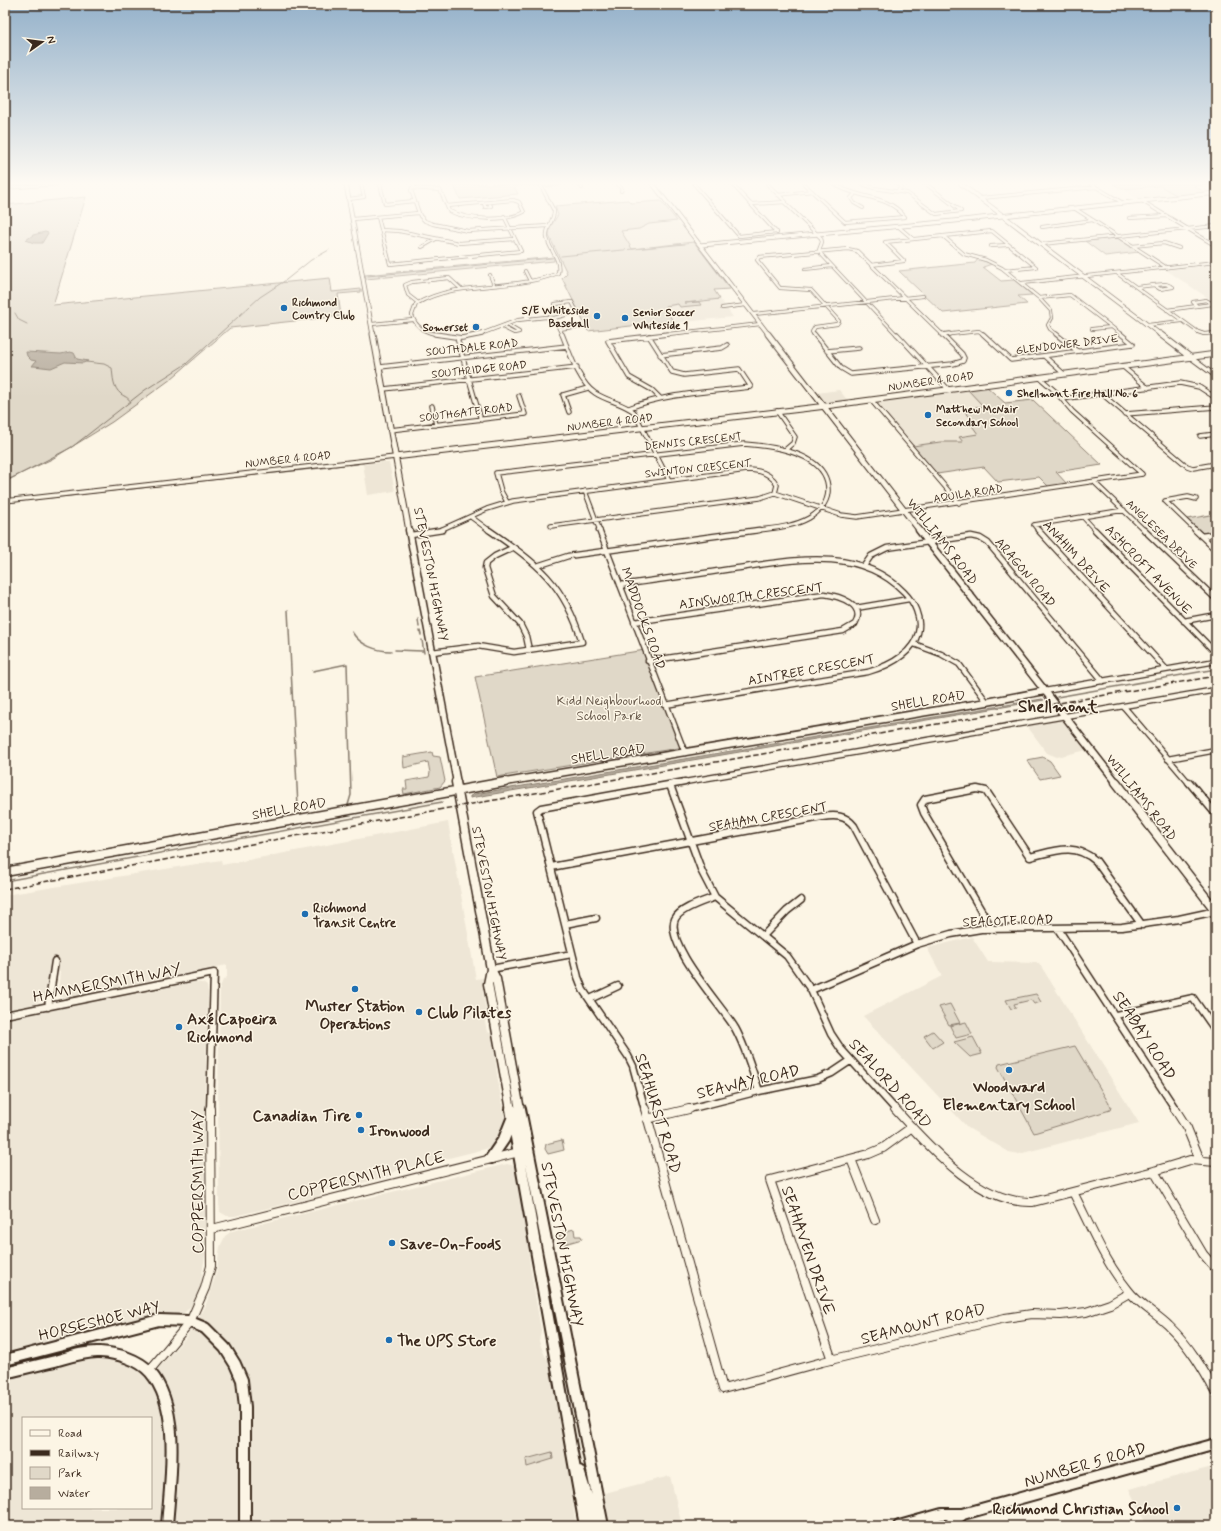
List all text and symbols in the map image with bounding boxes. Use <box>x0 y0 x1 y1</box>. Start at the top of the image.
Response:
north arrow <box>22 22 62 62</box>
text: N <box>43 35 58 45</box>
place label: Richmond Country Club <box>292 296 355 323</box>
marker: Richmond Country Club <box>279 303 289 313</box>
place label: S/E Whiteside Baseball <box>522 304 589 331</box>
place label: Senior Soccer Whiteside 1 <box>632 306 695 333</box>
marker: S/E Whiteside Baseball <box>592 311 602 321</box>
marker: Senior Soccer Whiteside 1 <box>620 313 630 323</box>
place label: Somerset <box>423 321 469 335</box>
marker: Somerset <box>471 322 481 332</box>
street label: GLENDOWER DRIVE <box>1015 332 1119 358</box>
street label: SOUTHDALE ROAD <box>425 336 519 360</box>
street label: SOUTHRIDGE ROAD <box>431 358 527 382</box>
street label: NUMBER 4 ROAD <box>887 369 975 395</box>
place label: Shellmont Fire Hall No. 6 <box>1017 387 1138 401</box>
marker: Shellmont Fire Hall No. 6 <box>1004 388 1014 398</box>
street label: SOUTHGATE ROAD <box>419 400 514 426</box>
place label: Matthew McNair Secondary School <box>936 403 1019 430</box>
marker: Matthew McNair Secondary School <box>923 410 933 420</box>
street label: NUMBER 4 ROAD <box>566 411 654 435</box>
street label: DENNIS CRESCENT <box>644 430 742 454</box>
street label: NUMBER 4 ROAD <box>244 449 332 471</box>
street label: SWINTON CRESCENT <box>644 456 753 482</box>
street label: AQUILA ROAD <box>932 482 1004 506</box>
street label: WILLIAMS ROAD <box>903 495 981 589</box>
street label: ANGLESEA DRIVE <box>1123 497 1200 573</box>
street label: STEVESTON HIGHWAY <box>409 506 452 643</box>
street label: ANAHIM DRIVE <box>1039 517 1113 597</box>
street label: ASHCROFT AVENUE <box>1101 522 1195 618</box>
street label: ARAGON ROAD <box>991 535 1059 611</box>
street label: MADDOCKS ROAD <box>616 565 669 672</box>
street label: AINSWORTH CRESCENT <box>678 579 824 614</box>
street label: AINTREE CRESCENT <box>747 651 876 690</box>
street label: SHELL ROAD <box>890 687 967 716</box>
park label: Kidd Neighbourhood School Park <box>557 693 661 725</box>
district label: Shellmont <box>1018 696 1099 718</box>
street label: SHELL ROAD <box>570 740 647 769</box>
street label: WILLIAMS ROAD <box>1102 751 1180 845</box>
street label: SHELL ROAD <box>251 795 328 824</box>
street label: SEAHAM CRESCENT <box>708 799 829 836</box>
street label: STEVESTON HIGHWAY <box>467 825 510 962</box>
place label: Richmond Transit Centre <box>313 900 397 932</box>
marker: Richmond Transit Centre <box>300 909 310 919</box>
street label: SEACOTE ROAD <box>962 911 1054 932</box>
street label: HAMMERSMITH WAY <box>31 959 183 1008</box>
marker: Muster Station Operations <box>350 984 360 994</box>
street label: SEABAY ROAD <box>1107 987 1180 1084</box>
place label: Muster Station Operations <box>305 996 405 1035</box>
place label: Club Pilates <box>427 1003 512 1024</box>
marker: Club Pilates <box>414 1007 424 1017</box>
place label: Axé Capoeira Richmond <box>187 1009 277 1048</box>
marker: Axé Capoeira Richmond <box>174 1022 184 1032</box>
street label: SEALORD ROAD <box>844 1034 936 1134</box>
street label: SEAHURST ROAD <box>629 1051 686 1176</box>
street label: SEAWAY ROAD <box>695 1060 802 1105</box>
marker: Woodward Elementary School <box>1004 1065 1014 1075</box>
place label: Woodward Elementary School <box>943 1077 1076 1116</box>
place label: Canadian Tire <box>252 1106 351 1127</box>
street label: COPPERSMITH WAY <box>188 1110 209 1254</box>
marker: Canadian Tire <box>354 1110 364 1120</box>
place label: Ironwood <box>369 1121 430 1142</box>
marker: Ironwood <box>356 1125 366 1135</box>
street label: COPPERSMITH PLACE <box>285 1147 447 1206</box>
street label: STEVESTON HIGHWAY <box>535 1160 588 1329</box>
street label: SEAHAVEN DRIVE <box>776 1183 839 1318</box>
place label: Save-On-Foods <box>400 1234 502 1255</box>
marker: Save-On-Foods <box>387 1238 397 1248</box>
street label: HORSESHOE WAY <box>36 1296 162 1347</box>
street label: SEAMOUNT ROAD <box>859 1299 988 1350</box>
place label: The UPS Store <box>397 1331 496 1352</box>
marker: The UPS Store <box>384 1335 394 1345</box>
legend <box>22 1417 152 1509</box>
text: Road <box>58 1426 82 1442</box>
street label: NUMBER 5 ROAD <box>1022 1438 1149 1493</box>
text: Railway <box>58 1446 100 1462</box>
text: Park <box>58 1466 82 1482</box>
text: Water <box>58 1486 90 1502</box>
place label: Richmond Christian School <box>992 1499 1169 1520</box>
marker: Richmond Christian School <box>1172 1503 1182 1513</box>

